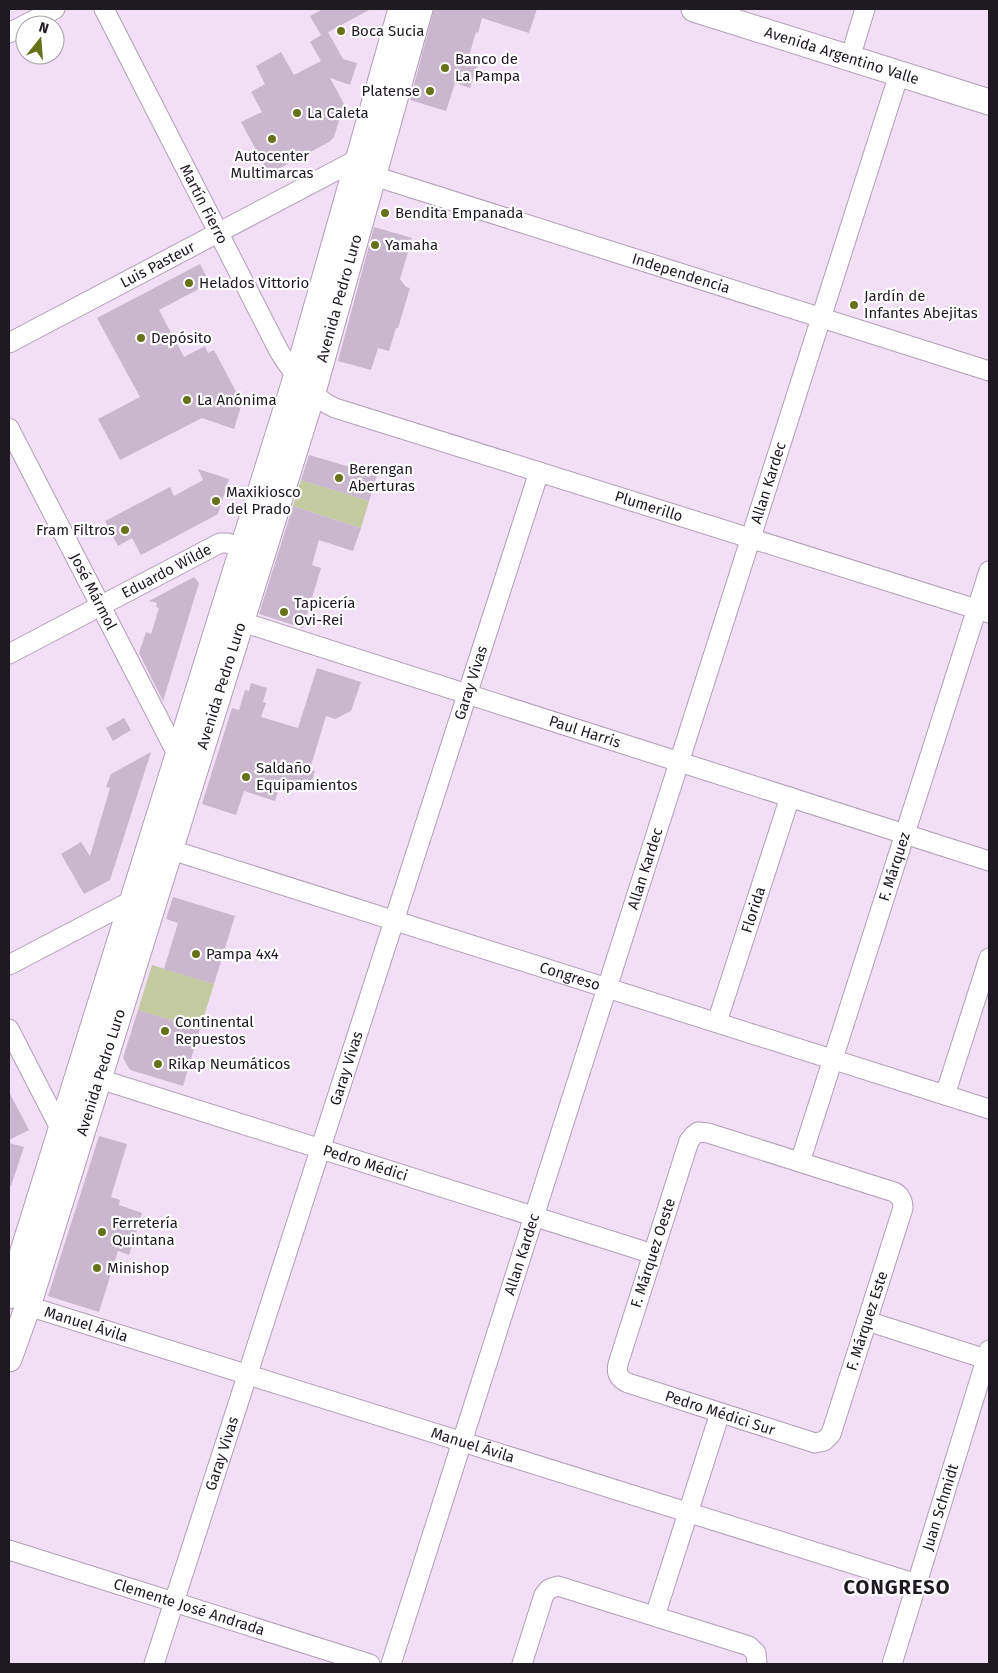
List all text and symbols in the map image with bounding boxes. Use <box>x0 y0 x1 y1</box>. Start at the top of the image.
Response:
north arrow <box>15 15 65 65</box>
text: N <box>37 19 51 38</box>
place label: Boca Sucia <box>351 22 425 40</box>
street label: Avenida Argentino Valle <box>762 23 921 88</box>
marker: Boca Sucia <box>335 25 347 37</box>
place label: Banco de La Pampa <box>455 50 520 85</box>
marker: Banco de La Pampa <box>439 62 451 74</box>
place label: Platense <box>362 82 420 100</box>
marker: Platense <box>424 85 436 97</box>
place label: La Caleta <box>307 104 369 122</box>
marker: La Caleta <box>291 107 303 119</box>
marker: Autocenter Multimarcas <box>266 133 278 145</box>
place label: Autocenter Multimarcas <box>231 147 313 182</box>
street label: Martín Fierro <box>176 161 232 247</box>
place label: Bendita Empanada <box>395 204 523 222</box>
marker: Bendita Empanada <box>379 207 391 219</box>
street label: Avenida Pedro Luro <box>313 232 366 364</box>
place label: Yamaha <box>385 236 438 254</box>
street label: Luis Pasteur <box>117 237 198 292</box>
marker: Yamaha <box>369 239 381 251</box>
street label: Independencia <box>630 249 732 297</box>
place label: Helados Vittorio <box>199 274 309 292</box>
marker: Helados Vittorio <box>183 277 195 289</box>
place label: Jardín de Infantes Abejitas <box>864 287 978 322</box>
marker: Jardín de Infantes Abejitas <box>848 299 860 311</box>
place label: Depósito <box>151 329 212 347</box>
marker: Depósito <box>135 332 147 344</box>
place label: La Anónima <box>197 391 277 409</box>
marker: La Anónima <box>181 394 193 406</box>
street label: Allan Kardec <box>747 440 790 526</box>
place label: Berengan Aberturas <box>349 460 415 495</box>
marker: Berengan Aberturas <box>333 472 345 484</box>
place label: Maxikiosco del Prado <box>226 483 301 518</box>
street label: Plumerillo <box>613 487 685 525</box>
marker: Maxikiosco del Prado <box>210 495 222 507</box>
place label: Fram Filtros <box>36 521 115 539</box>
marker: Fram Filtros <box>119 524 131 536</box>
street label: Eduardo Wilde <box>119 540 214 602</box>
street label: José Mármol <box>66 550 121 634</box>
place label: Tapicería Ovi-Rei <box>294 594 356 629</box>
marker: Tapicería Ovi-Rei <box>278 606 290 618</box>
street label: Avenida Pedro Luro <box>193 620 250 751</box>
street label: Garay Vivas <box>450 644 491 722</box>
street label: Paul Harris <box>547 712 623 752</box>
place label: Saldaño Equipamientos <box>256 759 358 794</box>
marker: Saldaño Equipamientos <box>240 771 252 783</box>
street label: Allan Kardec <box>624 825 667 912</box>
street label: F. Márquez <box>875 830 914 903</box>
street label: Florida <box>738 884 769 935</box>
place label: Pampa 4x4 <box>206 945 279 963</box>
marker: Pampa 4x4 <box>190 948 202 960</box>
street label: Congreso <box>537 958 603 994</box>
street label: Avenida Pedro Luro <box>73 1007 129 1138</box>
place label: Continental Repuestos <box>175 1013 254 1048</box>
marker: Continental Repuestos <box>159 1025 171 1037</box>
street label: Garay Vivas <box>326 1029 367 1108</box>
place label: Rikap Neumáticos <box>168 1055 290 1073</box>
marker: Rikap Neumáticos <box>152 1058 164 1070</box>
street label: Pedro Médici <box>321 1141 410 1185</box>
street label: F. Márquez Oeste <box>627 1196 679 1310</box>
street label: Allan Kardec <box>500 1211 543 1298</box>
place label: Ferretería Quintana <box>112 1214 178 1249</box>
marker: Ferretería Quintana <box>96 1226 108 1238</box>
place label: Minishop <box>107 1259 169 1277</box>
marker: Minishop <box>91 1262 103 1274</box>
street label: F. Márquez Este <box>842 1269 892 1373</box>
street label: Manuel Ávila <box>42 1303 130 1346</box>
street label: Pedro Médici Sur <box>663 1387 777 1439</box>
street label: Garay Vivas <box>202 1414 242 1493</box>
street label: Manuel Ávila <box>429 1424 517 1467</box>
street label: Juan Schmidt <box>919 1461 962 1553</box>
street label: Clemente José Andrada <box>111 1575 267 1639</box>
district label: CONGRESO <box>844 1575 951 1599</box>

